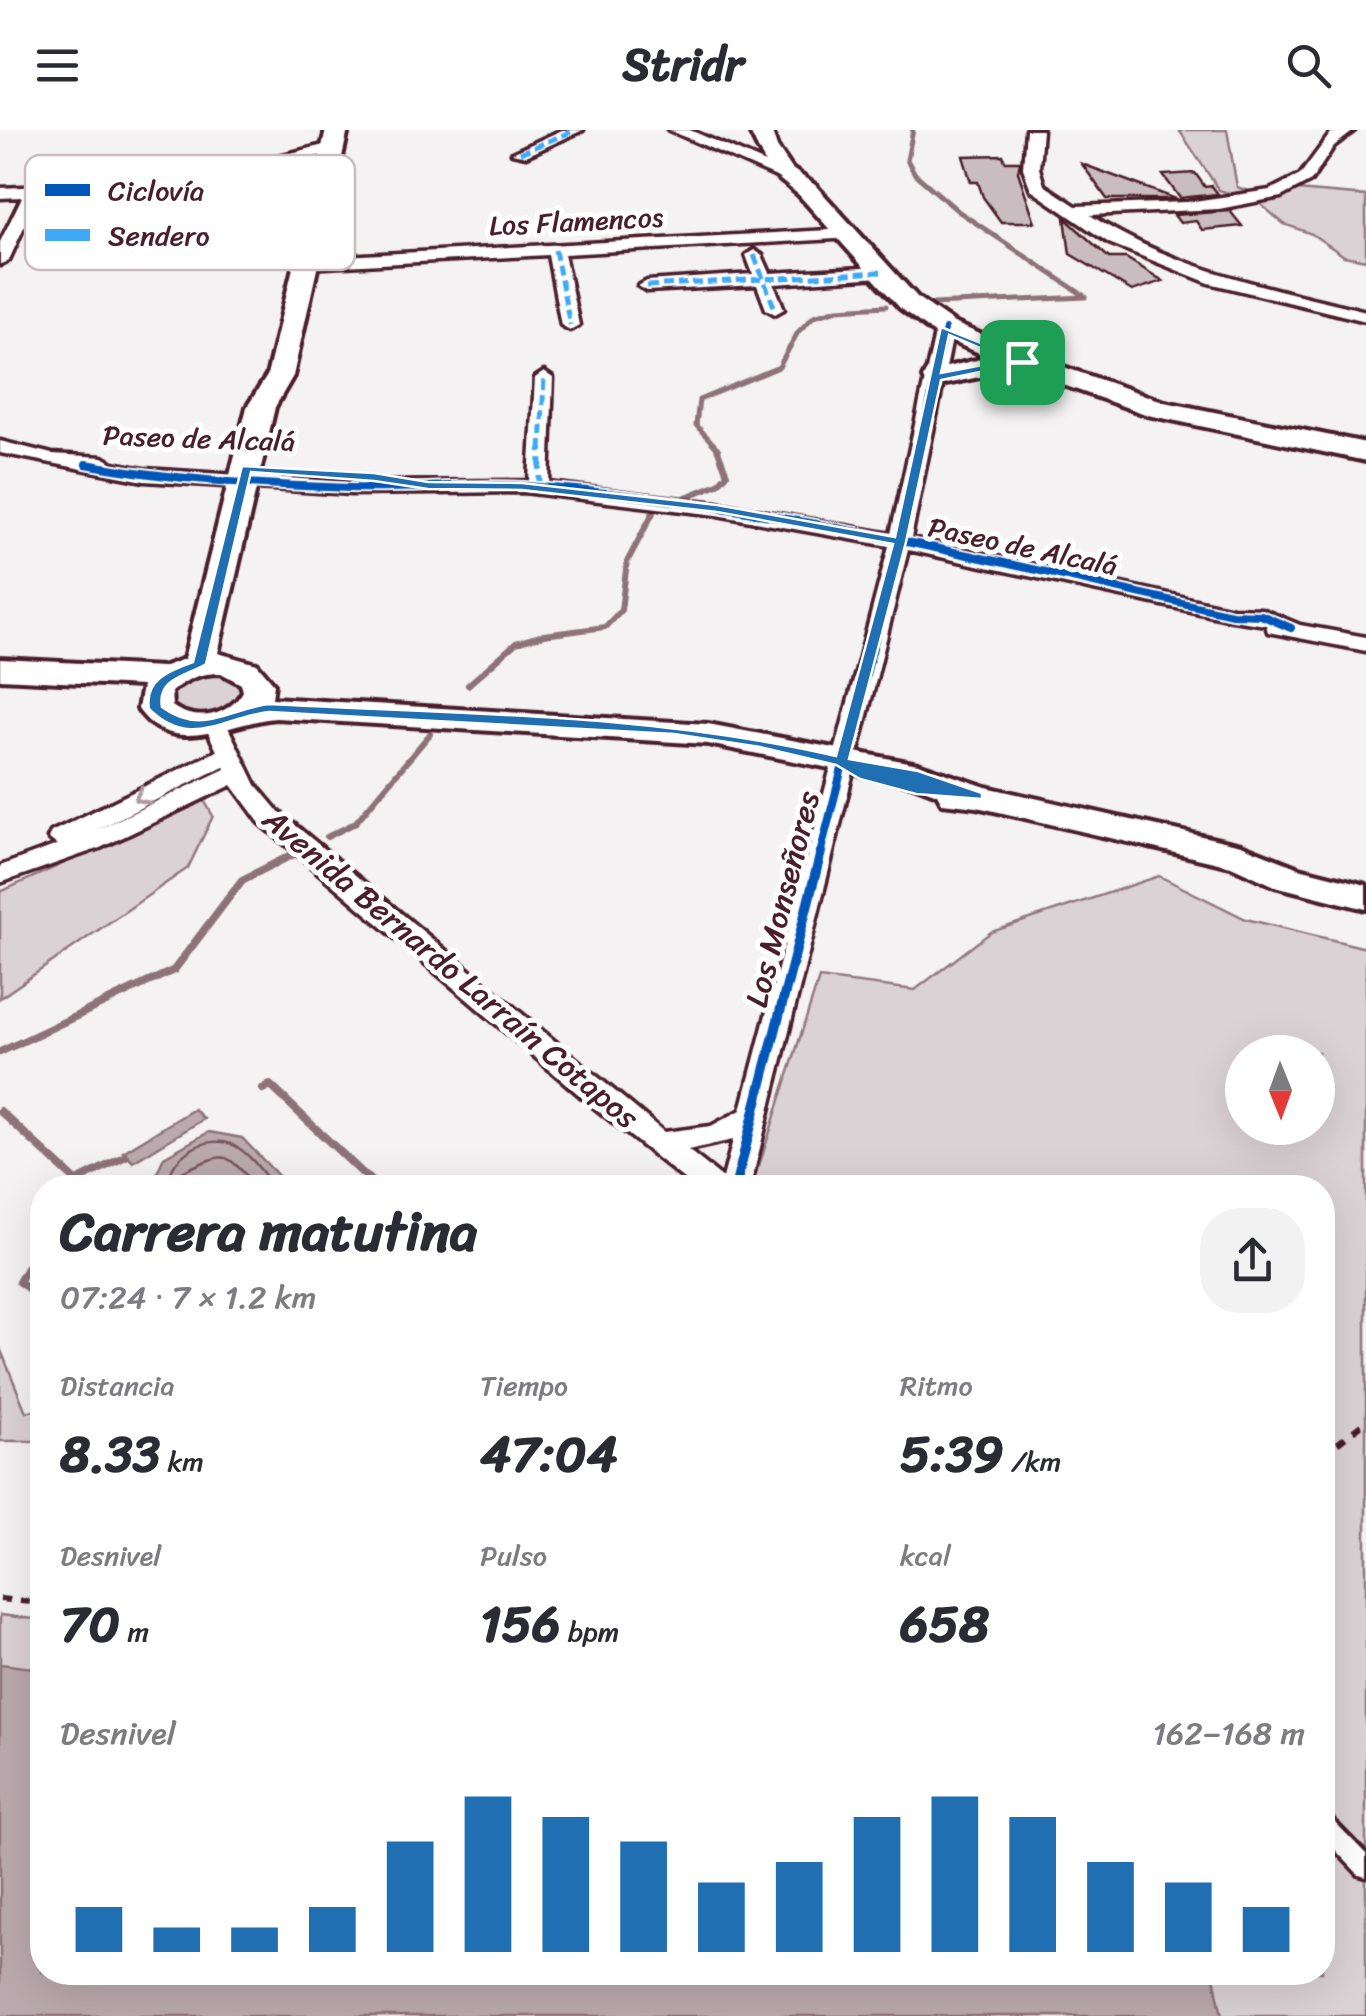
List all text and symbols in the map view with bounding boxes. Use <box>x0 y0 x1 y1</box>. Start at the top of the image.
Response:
text: Stridr <box>623 25 743 105</box>
icon: menu <box>30 38 85 93</box>
icon: search <box>1281 38 1336 93</box>
legend <box>25 155 355 270</box>
text: Ciclovía <box>108 166 204 215</box>
street label: Los Flamencos <box>488 192 665 251</box>
text: Sendero <box>108 211 210 260</box>
pin <box>980 320 1065 405</box>
icon: arrive <box>995 335 1050 390</box>
street label: Paseo de Alcalá <box>102 411 296 466</box>
street label: Paseo de Alcalá <box>924 503 1122 590</box>
one-way arrow <box>133 784 151 804</box>
street label: Los Monseñores <box>728 785 837 1013</box>
street label: Avenida Bernardo Larraín Cotapos <box>248 792 652 1144</box>
north arrow <box>1225 1035 1335 1145</box>
map controls <box>1225 1035 1335 1145</box>
text: Carrera matutina <box>60 1183 478 1280</box>
button: share <box>1200 1208 1305 1313</box>
text: 07:24 · 7 × 1.2 km <box>60 1269 316 1326</box>
text: Distancia <box>60 1361 175 1410</box>
text: Tiempo <box>480 1361 568 1410</box>
text: Ritmo <box>900 1361 973 1410</box>
text: 8.33 <box>60 1410 160 1499</box>
text: 47:04 <box>480 1410 618 1499</box>
text: 5:39 <box>900 1410 1004 1499</box>
text: km <box>160 1437 204 1486</box>
text: /km <box>1004 1437 1061 1486</box>
text: Desnivel <box>60 1531 161 1580</box>
text: Pulso <box>480 1531 547 1580</box>
text: kcal <box>900 1531 951 1580</box>
text: 70 <box>60 1580 120 1669</box>
text: 156 <box>480 1580 560 1669</box>
text: 658 <box>900 1580 989 1669</box>
text: m <box>120 1607 149 1656</box>
text: bpm <box>560 1607 619 1656</box>
text: Desnivel <box>60 1705 176 1762</box>
text: 162–168 m <box>1152 1705 1305 1762</box>

